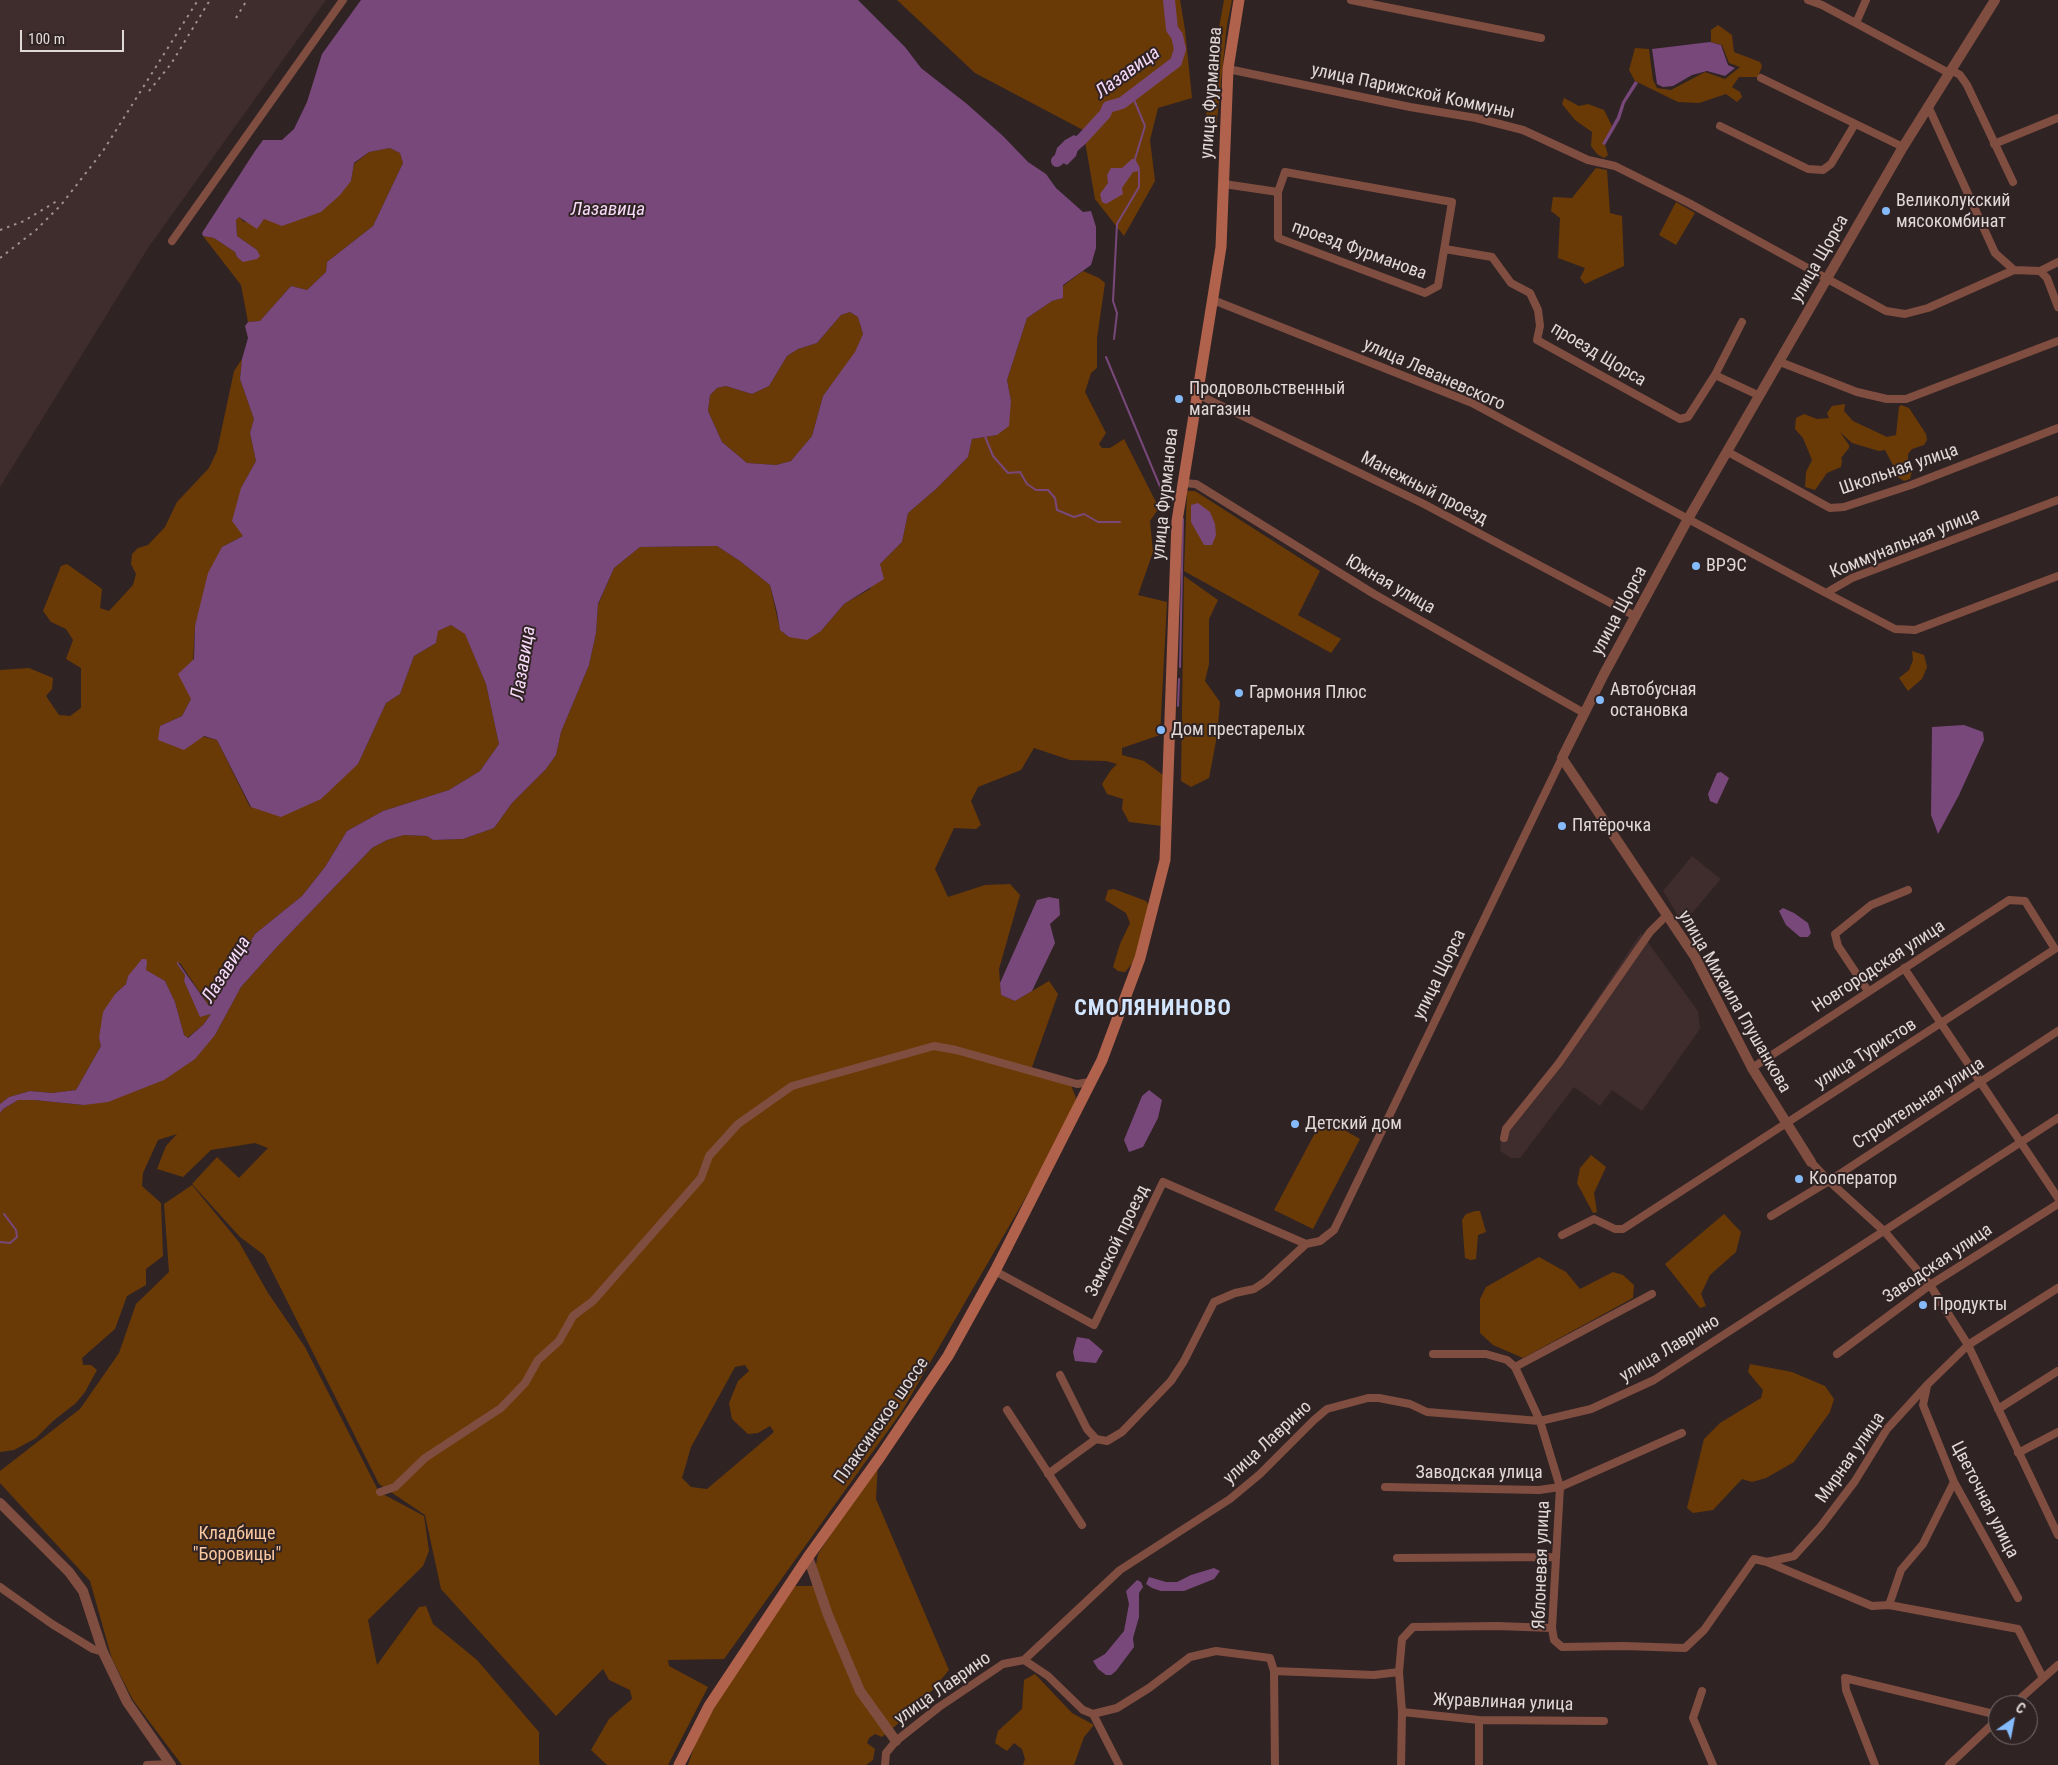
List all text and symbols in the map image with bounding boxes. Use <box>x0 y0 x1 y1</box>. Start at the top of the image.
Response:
scale bar <box>22 20 126 52</box>
street label: улица Фурманова <box>1197 26 1227 160</box>
text: 100 m <box>28 30 65 48</box>
water label: Лазавица <box>1091 42 1165 104</box>
street label: улица Парижской Коммуны <box>1309 60 1517 124</box>
place label: Великолукский мясокомбинат <box>1896 190 2010 232</box>
water label: Лазавица <box>571 199 645 221</box>
marker: Великолукский мясокомбинат <box>1880 205 1892 217</box>
street label: улица Щорса <box>1786 211 1854 307</box>
street label: проезд Фурманова <box>1289 217 1429 285</box>
street label: проезд Щорса <box>1546 318 1650 392</box>
street label: улица Леваневского <box>1360 334 1508 416</box>
place label: Продовольственный магазин <box>1189 378 1345 420</box>
marker: Продовольственный магазин <box>1173 393 1185 405</box>
street label: улица Фурманова <box>1148 427 1184 561</box>
street label: Школьная улица <box>1837 440 1961 500</box>
street label: Манежный проезд <box>1357 448 1491 530</box>
street label: Коммунальная улица <box>1827 504 1983 584</box>
street label: Южная улица <box>1341 551 1439 619</box>
place label: ВРЭС <box>1706 555 1747 577</box>
marker: ВРЭС <box>1690 560 1702 572</box>
street label: улица Щорса <box>1588 563 1652 659</box>
water label: Лазавица <box>507 624 541 702</box>
place label: Автобусная остановка <box>1610 679 1697 722</box>
place label: Гармония Плюс <box>1249 682 1367 704</box>
marker: Гармония Плюс <box>1233 687 1245 699</box>
marker: Автобусная остановка <box>1594 694 1606 706</box>
place label: Дом престарелых <box>1171 719 1305 741</box>
marker: Дом престарелых <box>1155 724 1167 736</box>
place label: Пятёрочка <box>1572 815 1651 837</box>
marker: Пятёрочка <box>1556 820 1568 832</box>
street label: улица Михаила Глушанкова <box>1673 907 1795 1097</box>
street label: Новгородская улица <box>1809 916 1949 1018</box>
street label: улица Щорса <box>1409 926 1471 1024</box>
water label: Лазавица <box>198 932 256 1008</box>
district label: СМОЛЯНИНОВО <box>1073 996 1233 1022</box>
street label: улица Туристов <box>1811 1014 1921 1094</box>
street label: Строительная улица <box>1849 1053 1989 1155</box>
place label: Детский дом <box>1305 1113 1402 1135</box>
marker: Детский дом <box>1289 1118 1301 1130</box>
place label: Кооператор <box>1809 1168 1897 1190</box>
marker: Кооператор <box>1793 1173 1805 1185</box>
street label: Земской проезд <box>1082 1182 1154 1300</box>
street label: Заводская улица <box>1879 1220 1997 1308</box>
place label: Продукты <box>1933 1294 2007 1316</box>
marker: Продукты <box>1917 1299 1929 1311</box>
street label: улица Лаврино <box>1616 1311 1724 1387</box>
street label: Плаксинское шоссе <box>830 1354 934 1488</box>
street label: улица Лаврино <box>1219 1397 1317 1489</box>
street label: Мирная улица <box>1812 1408 1890 1508</box>
street label: Цветочная улица <box>1945 1438 2023 1562</box>
street label: Заводская улица <box>1415 1462 1543 1484</box>
street label: Яблоневая улица <box>1529 1500 1555 1630</box>
park label: Кладбище "Боровицы" <box>193 1523 281 1566</box>
street label: улица Лаврино <box>891 1648 995 1730</box>
street label: Журавлиная улица <box>1432 1690 1574 1716</box>
north arrow <box>1988 1695 2038 1745</box>
text: С <box>2013 1699 2028 1717</box>

